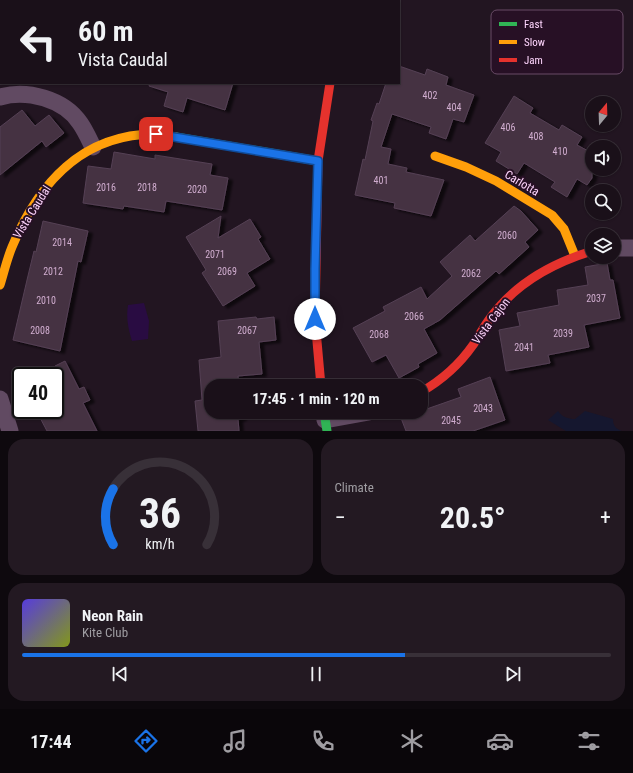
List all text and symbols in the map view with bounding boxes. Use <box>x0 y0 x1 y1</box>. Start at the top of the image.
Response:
legend <box>491 10 623 74</box>
text: 60 m <box>78 15 134 48</box>
icon: left <box>12 16 64 68</box>
text: Fast <box>524 18 543 31</box>
text: Slow <box>524 36 545 49</box>
text: Vista Caudal <box>78 49 168 70</box>
text: Jam <box>524 54 543 67</box>
house number: 402 <box>423 90 437 101</box>
north arrow <box>585 96 621 132</box>
map controls <box>585 96 621 264</box>
house number: 404 <box>447 102 461 113</box>
pin <box>139 117 173 151</box>
house number: 406 <box>501 122 515 133</box>
icon: arrive <box>145 123 167 145</box>
house number: 408 <box>529 131 543 142</box>
button: sound <box>585 140 621 176</box>
house number: 410 <box>553 146 567 157</box>
street label: Carlotta <box>502 167 542 199</box>
house number: 401 <box>374 175 388 186</box>
house number: 2016 <box>96 182 116 193</box>
house number: 2018 <box>137 182 157 193</box>
street label: Vista Caudal <box>10 183 54 241</box>
house number: 2020 <box>187 184 207 195</box>
button: search <box>585 184 621 220</box>
button: layers <box>585 228 621 264</box>
house number: 2060 <box>497 230 517 241</box>
house number: 2014 <box>52 237 72 248</box>
house number: 2071 <box>205 249 225 260</box>
house number: 2012 <box>43 266 63 277</box>
house number: 2069 <box>217 266 237 277</box>
house number: 2062 <box>461 268 481 279</box>
house number: 2037 <box>586 293 606 304</box>
house number: 2010 <box>36 295 56 306</box>
street label: Vista Cajon <box>469 295 513 347</box>
position arrow <box>294 298 336 340</box>
house number: 2066 <box>404 311 424 322</box>
house number: 2008 <box>30 325 50 336</box>
house number: 2067 <box>237 325 257 336</box>
house number: 2039 <box>553 328 573 339</box>
house number: 2068 <box>369 329 389 340</box>
house number: 2041 <box>514 342 534 353</box>
speed limit sign: 40 <box>12 367 64 419</box>
text: 17:45 · 1 min · 120 m <box>252 390 380 408</box>
house number: 2043 <box>473 403 493 414</box>
house number: 2045 <box>441 415 461 426</box>
text: Climate <box>335 480 374 495</box>
text: 36 <box>139 489 181 538</box>
text: 20.5° <box>440 500 506 535</box>
text: − <box>335 505 346 530</box>
text: + <box>600 505 611 530</box>
text: km/h <box>146 536 175 552</box>
text: Neon Rain <box>82 607 143 625</box>
text: Kite Club <box>82 625 128 640</box>
icon: previous <box>109 663 131 685</box>
icon: pause <box>305 663 327 685</box>
icon: next <box>502 663 524 685</box>
icon: directions <box>132 727 160 755</box>
icon: music <box>221 727 249 755</box>
icon: phone <box>309 727 337 755</box>
icon: climate <box>398 727 426 755</box>
icon: car <box>486 727 514 755</box>
icon: filters <box>575 727 603 755</box>
text: 17:44 <box>30 731 72 752</box>

